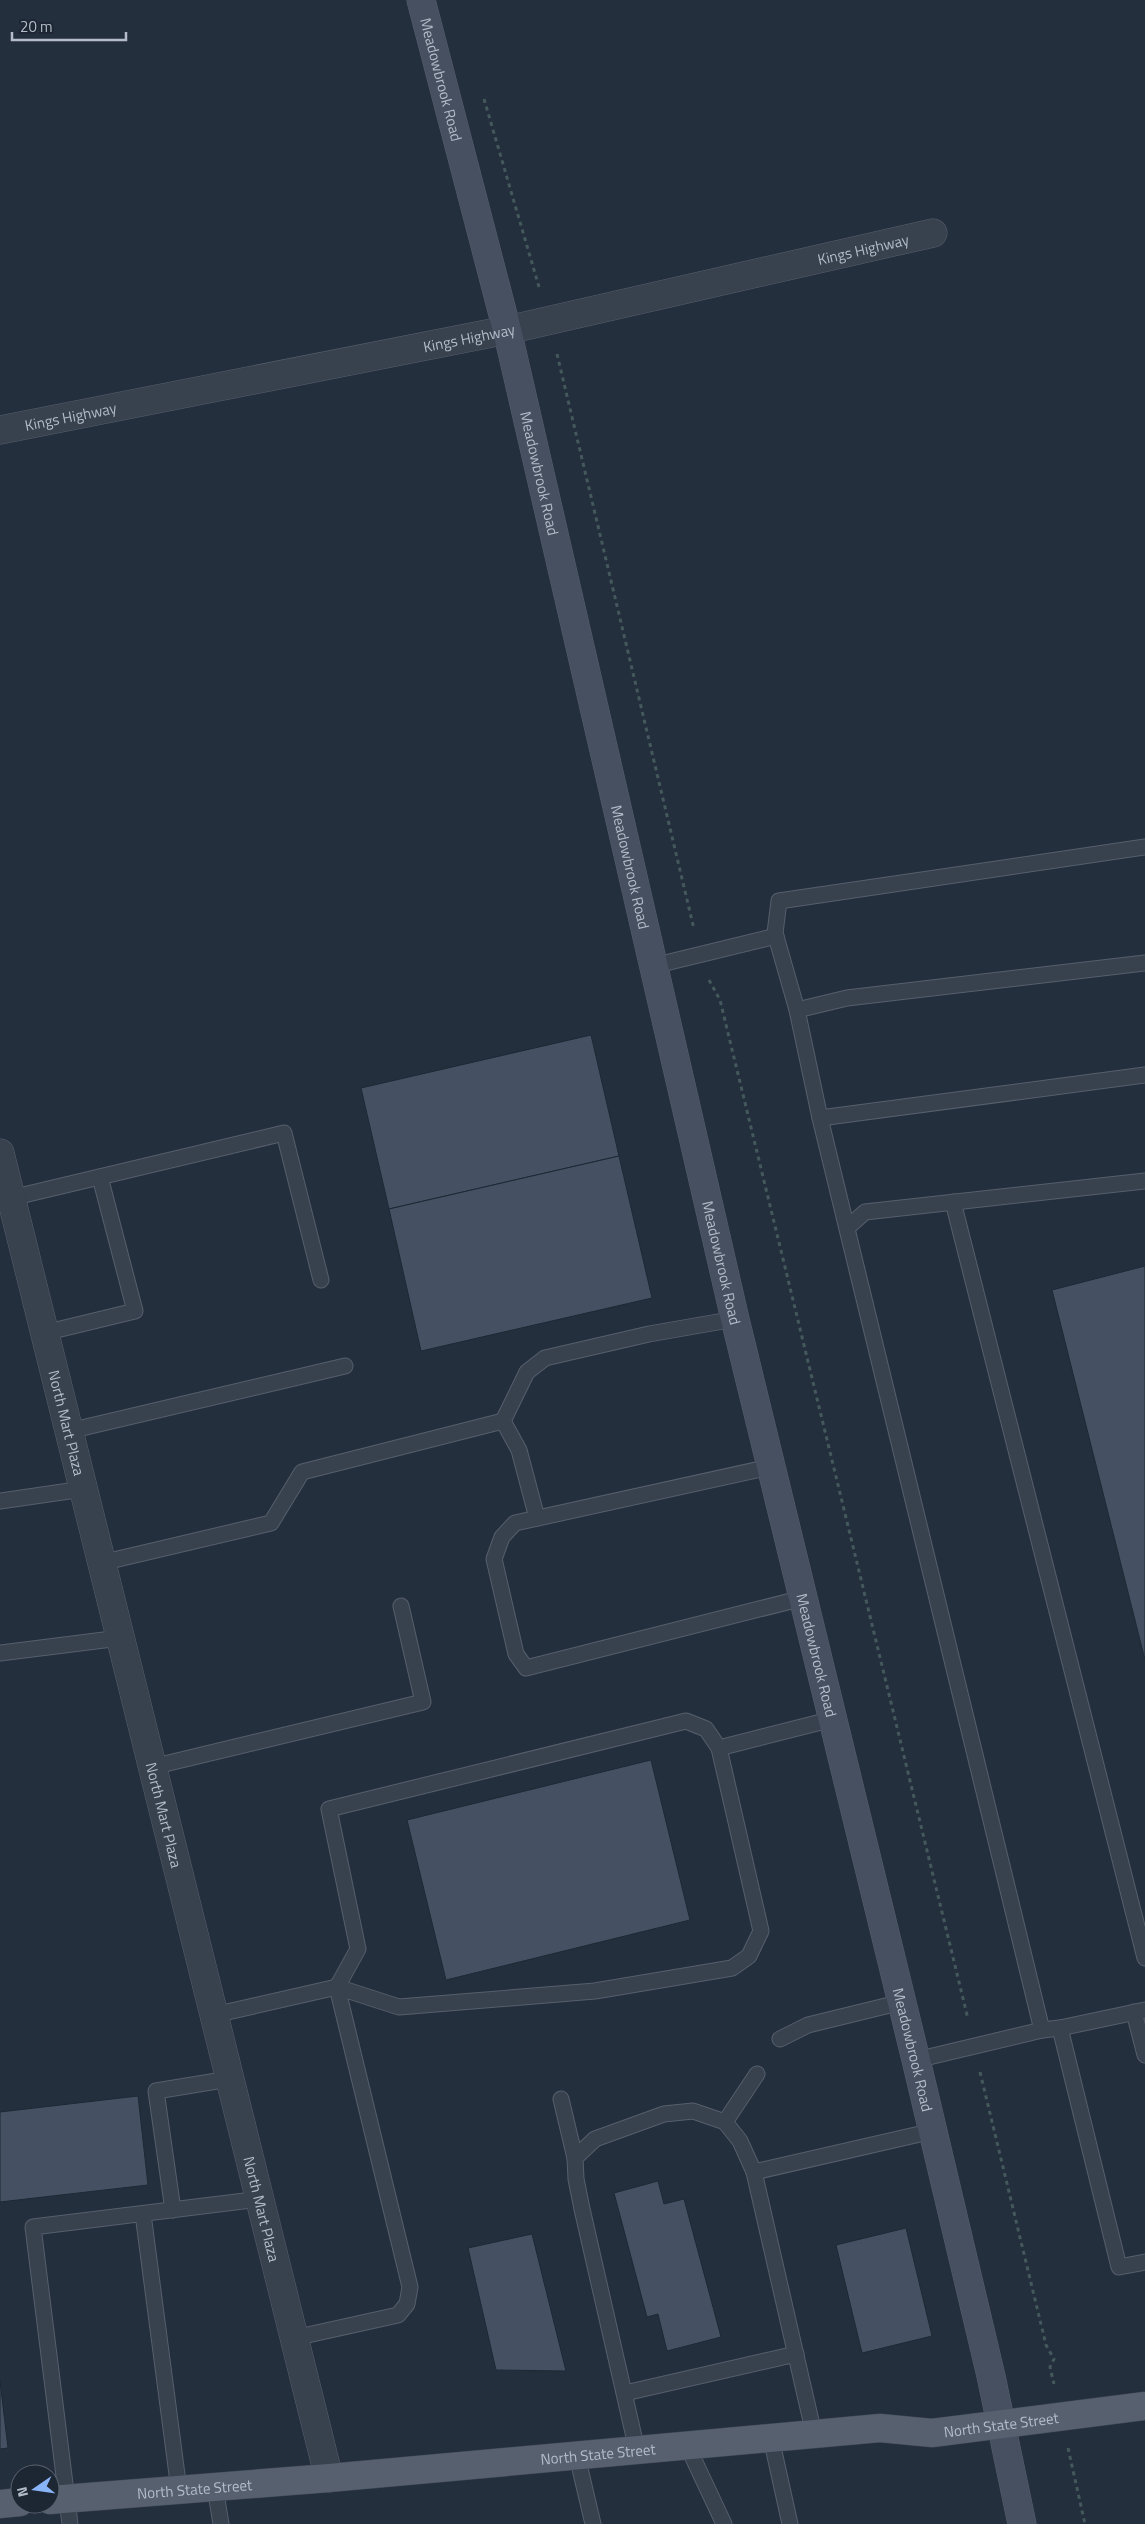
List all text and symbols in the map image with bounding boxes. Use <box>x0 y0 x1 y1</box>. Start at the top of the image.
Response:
scale bar <box>12 10 126 42</box>
text: 20 m <box>20 15 53 38</box>
street label: Meadowbrook Road <box>415 15 469 144</box>
street label: Kings Highway <box>815 227 911 270</box>
street label: Kings Highway <box>421 317 517 358</box>
street label: Kings Highway <box>23 396 119 436</box>
street label: Meadowbrook Road <box>515 409 565 537</box>
street label: Meadowbrook Road <box>605 803 656 931</box>
street label: Meadowbrook Road <box>697 1198 747 1327</box>
street label: North Mart Plaza <box>43 1368 91 1478</box>
street label: Meadowbrook Road <box>791 1591 843 1719</box>
street label: North Mart Plaza <box>140 1760 189 1871</box>
street label: Meadowbrook Road <box>887 1985 939 2114</box>
street label: North Mart Plaza <box>238 2154 286 2265</box>
street label: North State Street <box>942 2405 1061 2443</box>
street label: North State Street <box>539 2437 657 2470</box>
north arrow <box>10 2464 60 2514</box>
street label: North State Street <box>136 2473 254 2505</box>
text: N <box>11 2485 33 2499</box>

